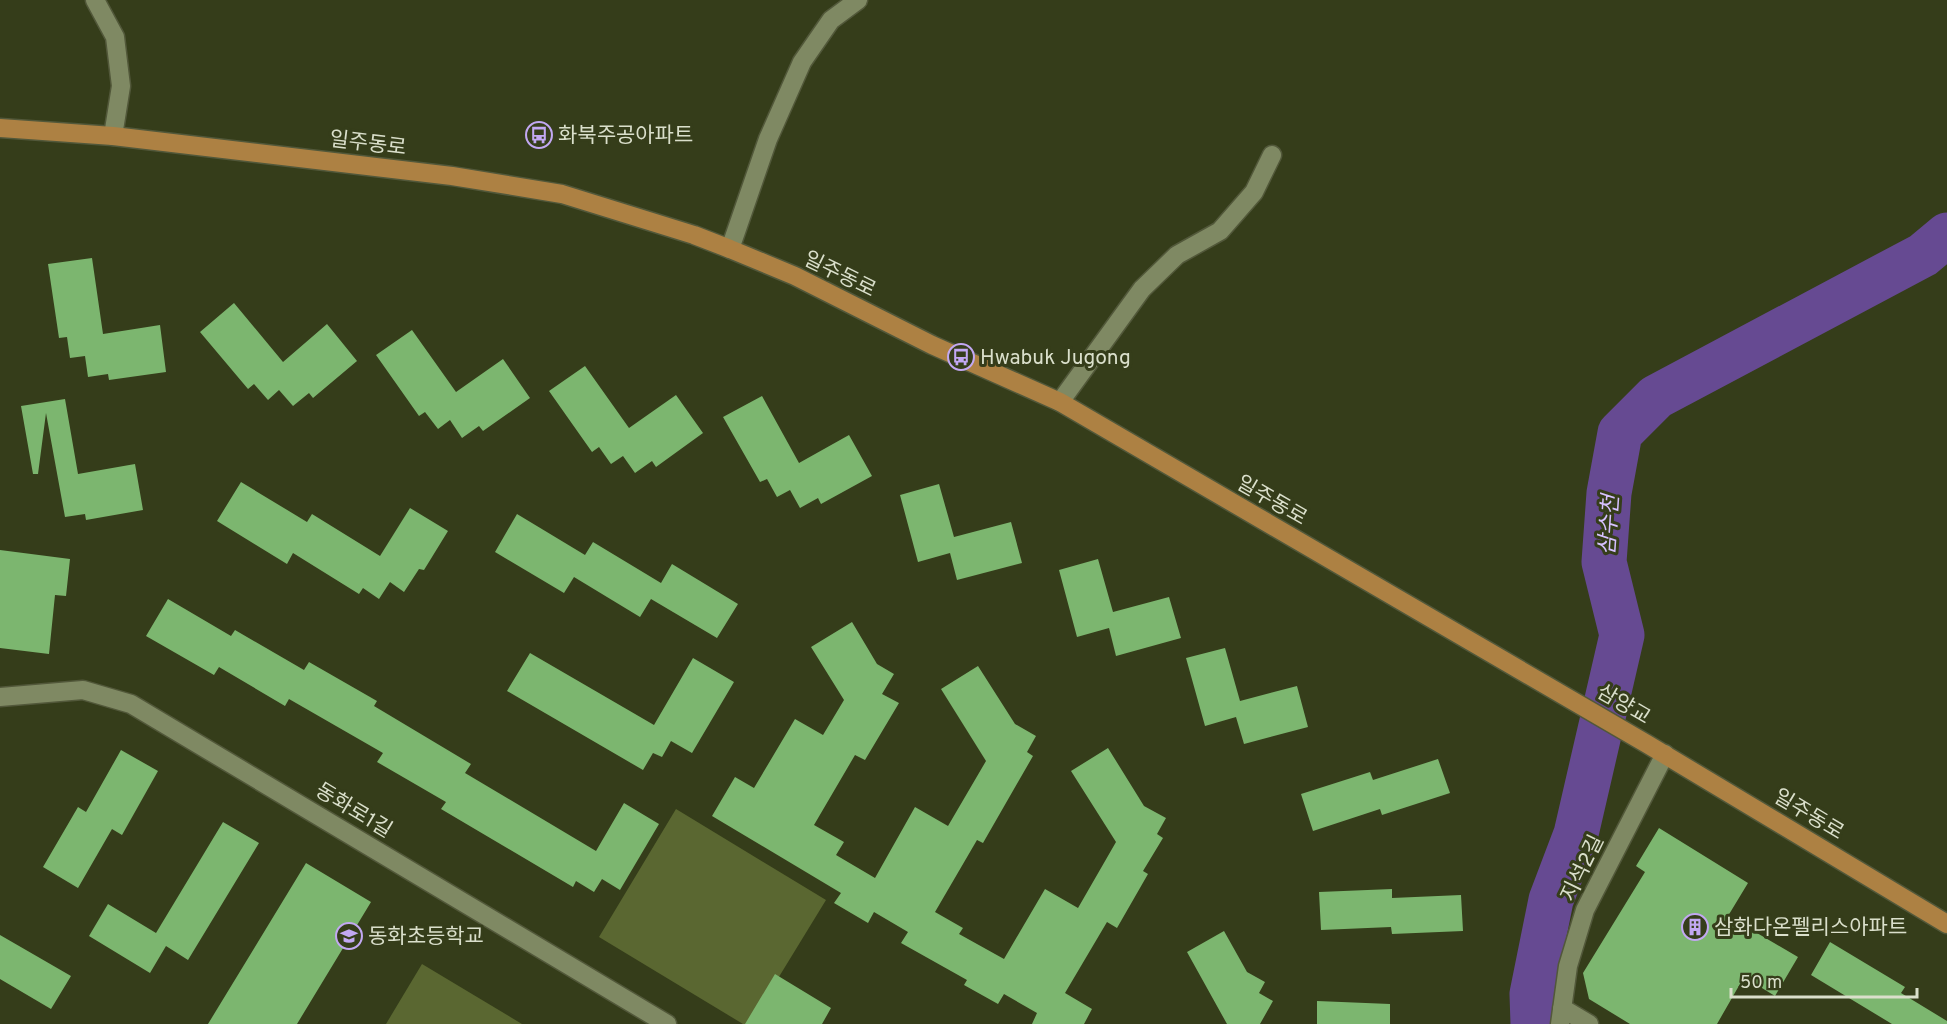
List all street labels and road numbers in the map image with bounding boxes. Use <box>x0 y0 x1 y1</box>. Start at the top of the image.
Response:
street label: 일주동로 <box>328 126 408 163</box>
street label: 일주동로 <box>799 246 880 304</box>
street label: 일주동로 <box>1231 470 1311 532</box>
street label: 삼양교 <box>1591 679 1655 731</box>
street label: 동화로1길 <box>310 778 397 845</box>
street label: 일주동로 <box>1768 784 1848 847</box>
street label: 지석2길 <box>1556 831 1611 906</box>

